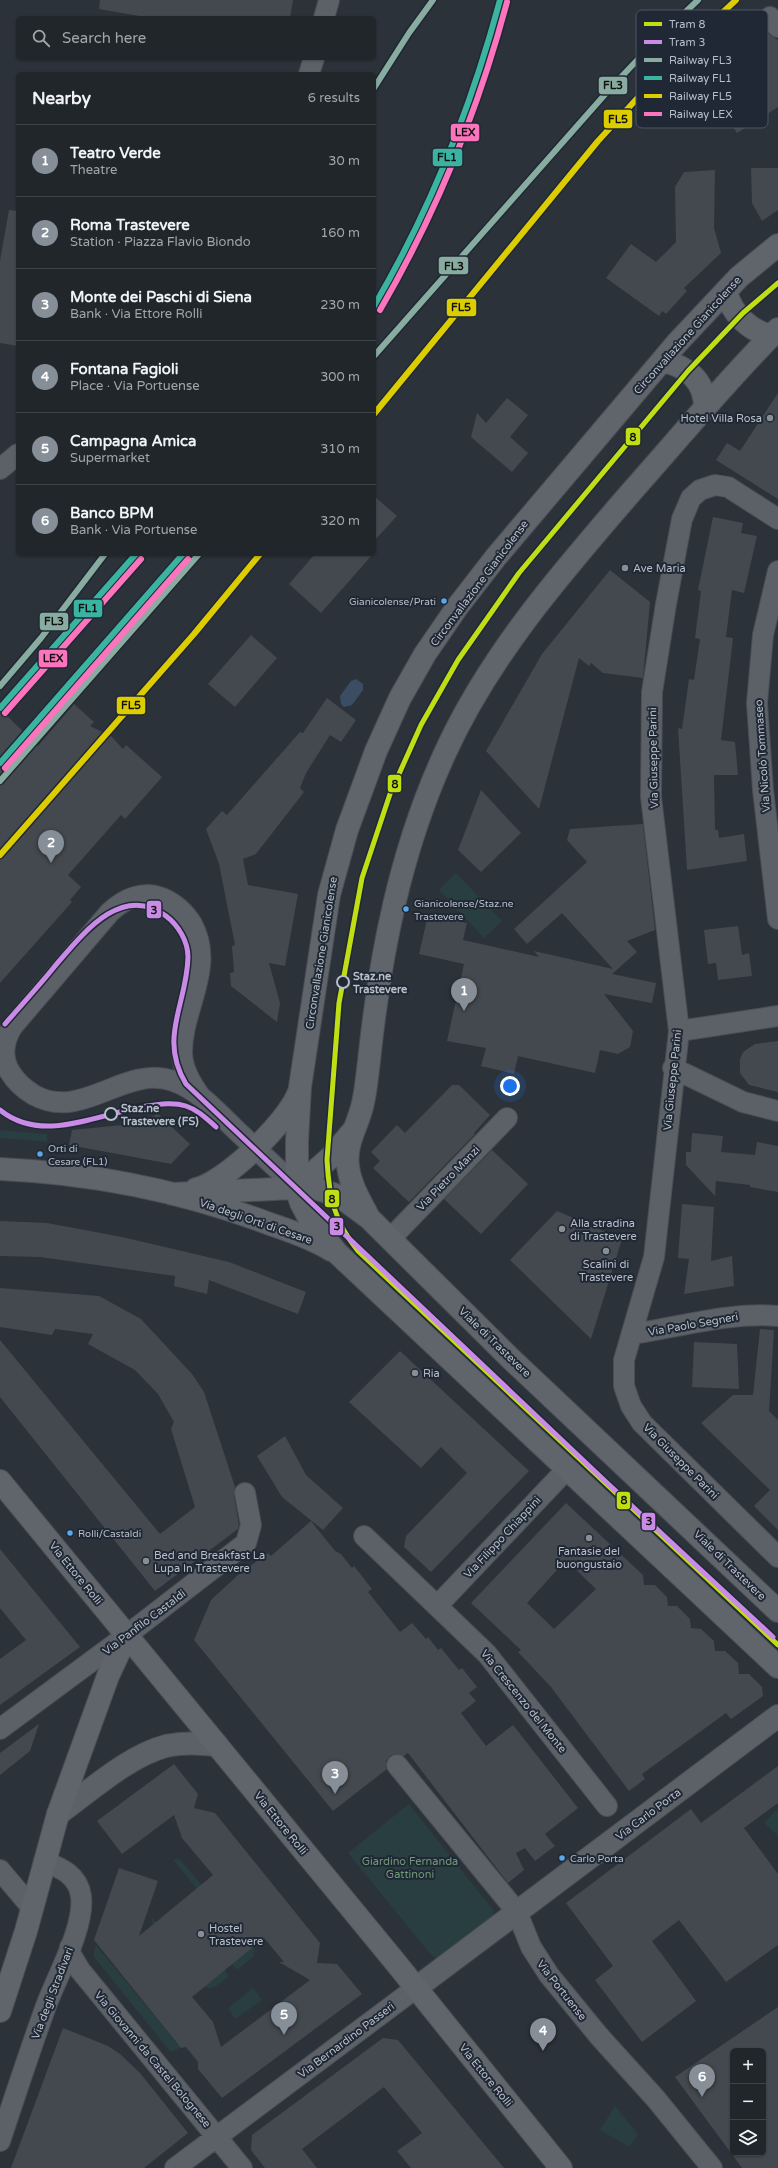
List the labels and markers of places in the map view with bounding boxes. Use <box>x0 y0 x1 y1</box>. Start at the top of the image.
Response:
place label: Hotel Villa Rosa <box>680 412 762 425</box>
marker: Hotel Villa Rosa <box>765 413 775 423</box>
place label: Ave Maria <box>633 562 686 575</box>
marker: Ave Maria <box>620 563 630 573</box>
place label: Gianicolense/Prati <box>349 596 436 608</box>
marker: Gianicolense/Prati <box>439 596 449 606</box>
pin: 2 <box>38 830 64 863</box>
place label: Gianicolense/Staz.ne Trastevere <box>414 898 514 923</box>
marker: Gianicolense/Staz.ne Trastevere <box>401 904 411 914</box>
place label: Staz.ne Trastevere <box>352 970 408 996</box>
marker: Staz.ne Trastevere <box>336 975 350 989</box>
pin: 1 <box>451 978 477 1011</box>
place label: Staz.ne Trastevere (FS) <box>120 1102 199 1128</box>
marker: Staz.ne Trastevere (FS) <box>104 1107 118 1121</box>
place label: Orti di Cesare (FL1) <box>48 1143 107 1168</box>
marker: Orti di Cesare (FL1) <box>35 1149 45 1159</box>
place label: Alla stradina di Trastevere <box>570 1217 637 1243</box>
marker: Alla stradina di Trastevere <box>557 1224 567 1234</box>
marker: Scalini di Trastevere <box>601 1246 611 1256</box>
place label: Scalini di Trastevere <box>579 1258 633 1284</box>
place label: Ria <box>423 1367 440 1380</box>
marker: Ria <box>410 1368 420 1378</box>
marker: Rolli/Castaldi <box>65 1528 75 1538</box>
place label: Rolli/Castaldi <box>78 1528 141 1540</box>
marker: Fantasie del buongustaio <box>584 1533 594 1543</box>
place label: Fantasie del buongustaio <box>556 1545 622 1571</box>
place label: Bed and Breakfast La Lupa In Trastevere <box>154 1549 265 1575</box>
marker: Bed and Breakfast La Lupa In Trastevere <box>141 1556 151 1566</box>
pin: 3 <box>322 1761 348 1794</box>
marker: Carlo Porta <box>557 1853 567 1863</box>
place label: Carlo Porta <box>570 1853 624 1865</box>
place label: Hostel Trastevere <box>209 1922 263 1948</box>
marker: Hostel Trastevere <box>196 1929 206 1939</box>
pin: 5 <box>271 2002 297 2035</box>
pin: 4 <box>530 2018 556 2051</box>
pin: 6 <box>689 2064 715 2097</box>

